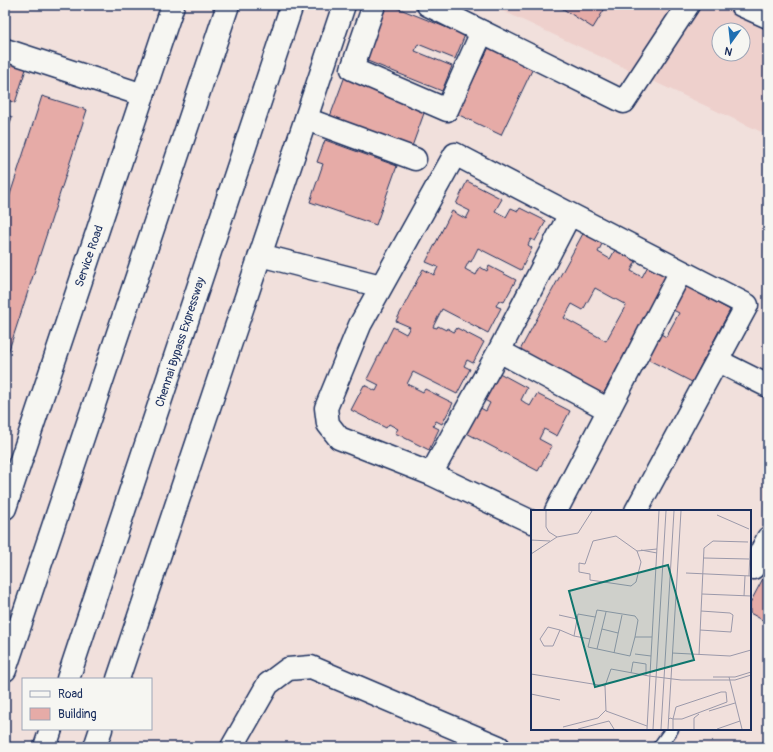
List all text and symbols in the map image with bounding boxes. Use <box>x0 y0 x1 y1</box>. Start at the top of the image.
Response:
north arrow <box>711 22 751 62</box>
text: N <box>723 44 734 58</box>
street label: Service Road <box>72 223 107 289</box>
street label: Chennai Bypass Expressway <box>152 275 209 409</box>
inset map <box>531 510 751 730</box>
legend <box>22 678 152 730</box>
text: Road <box>58 687 83 702</box>
text: Building <box>58 707 97 722</box>

